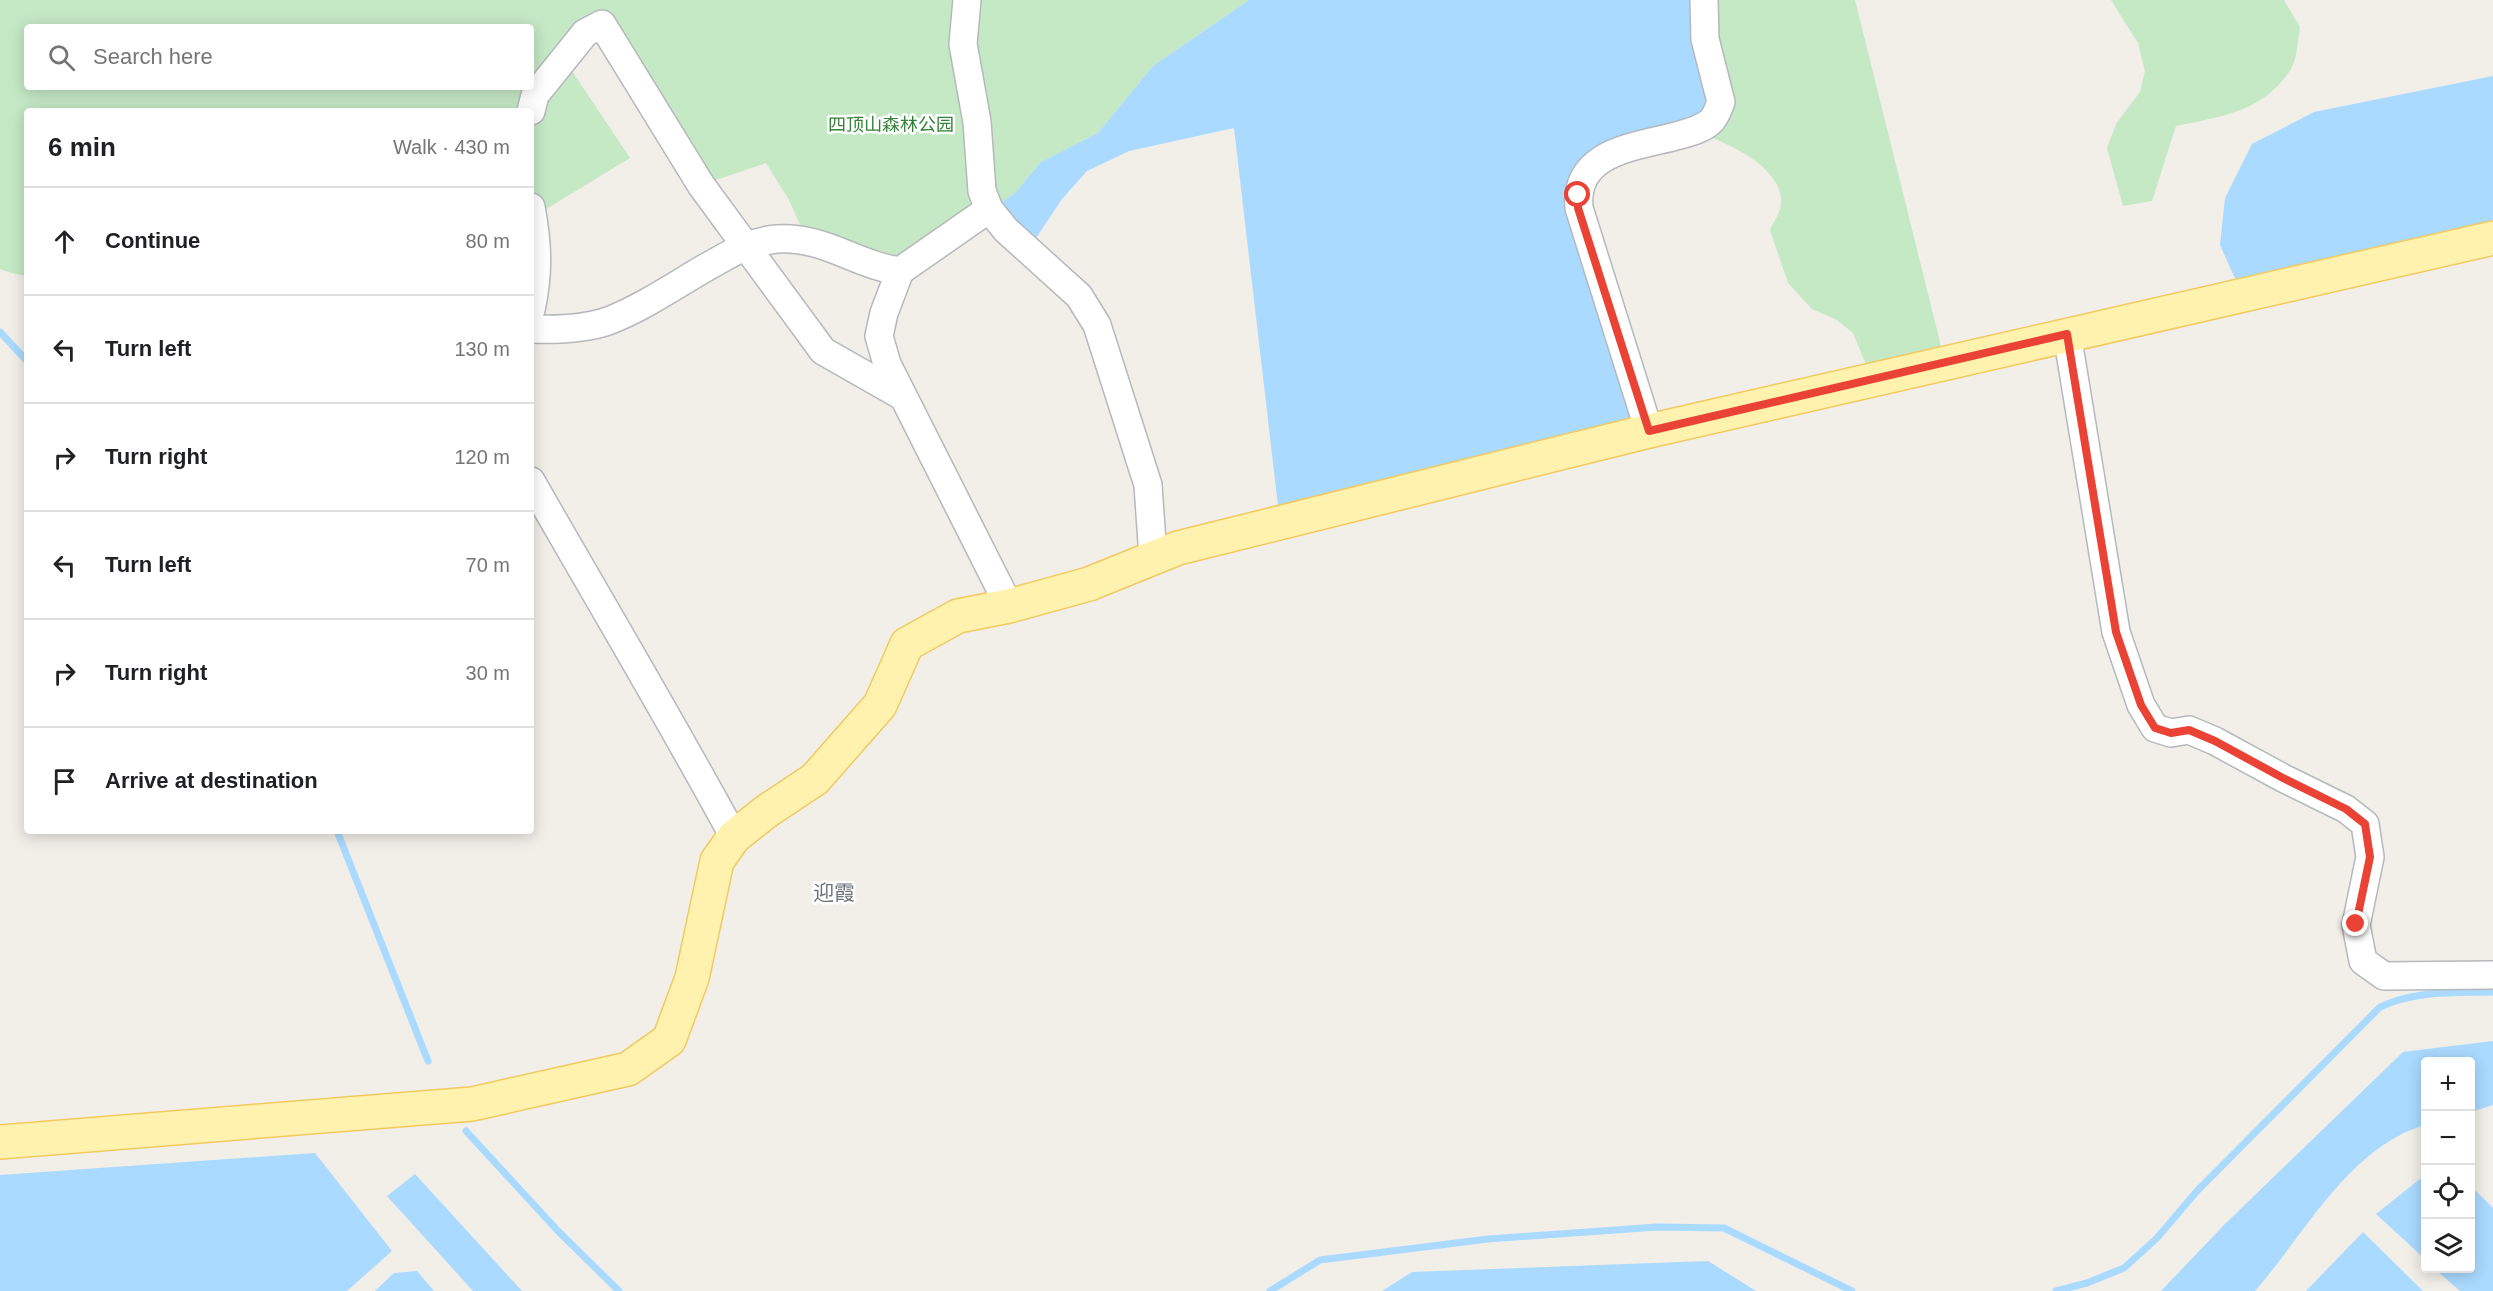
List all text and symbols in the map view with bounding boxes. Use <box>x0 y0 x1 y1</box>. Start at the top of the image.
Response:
search box <box>24 24 534 90</box>
icon: search <box>45 41 78 74</box>
text: Search here <box>93 44 213 69</box>
park label: 四顶山森林公园 <box>828 115 954 135</box>
text: 6 min <box>48 132 116 162</box>
text: Walk · 430 m <box>393 136 510 158</box>
route start <box>1564 181 1590 207</box>
icon: ahead <box>48 225 81 258</box>
text: Continue <box>105 228 200 253</box>
text: 80 m <box>466 230 510 252</box>
icon: left <box>48 333 81 366</box>
text: Turn left <box>105 336 191 361</box>
text: 130 m <box>454 338 510 360</box>
icon: right <box>48 441 81 474</box>
text: Turn right <box>105 444 207 469</box>
text: 120 m <box>454 446 510 468</box>
icon: left <box>48 549 81 582</box>
text: Turn left <box>105 552 191 577</box>
text: 70 m <box>466 554 510 576</box>
icon: right <box>48 657 81 690</box>
text: Turn right <box>105 660 207 685</box>
text: 30 m <box>466 662 510 684</box>
icon: arrive <box>48 765 81 798</box>
text: Arrive at destination <box>105 768 318 793</box>
district label: 迎霞 <box>813 881 855 904</box>
route end <box>2342 910 2368 936</box>
map controls <box>2421 1057 2475 1273</box>
button: + <box>2421 1057 2475 1111</box>
button: − <box>2421 1111 2475 1165</box>
button: locate <box>2421 1165 2475 1219</box>
button: layers <box>2421 1219 2475 1273</box>

